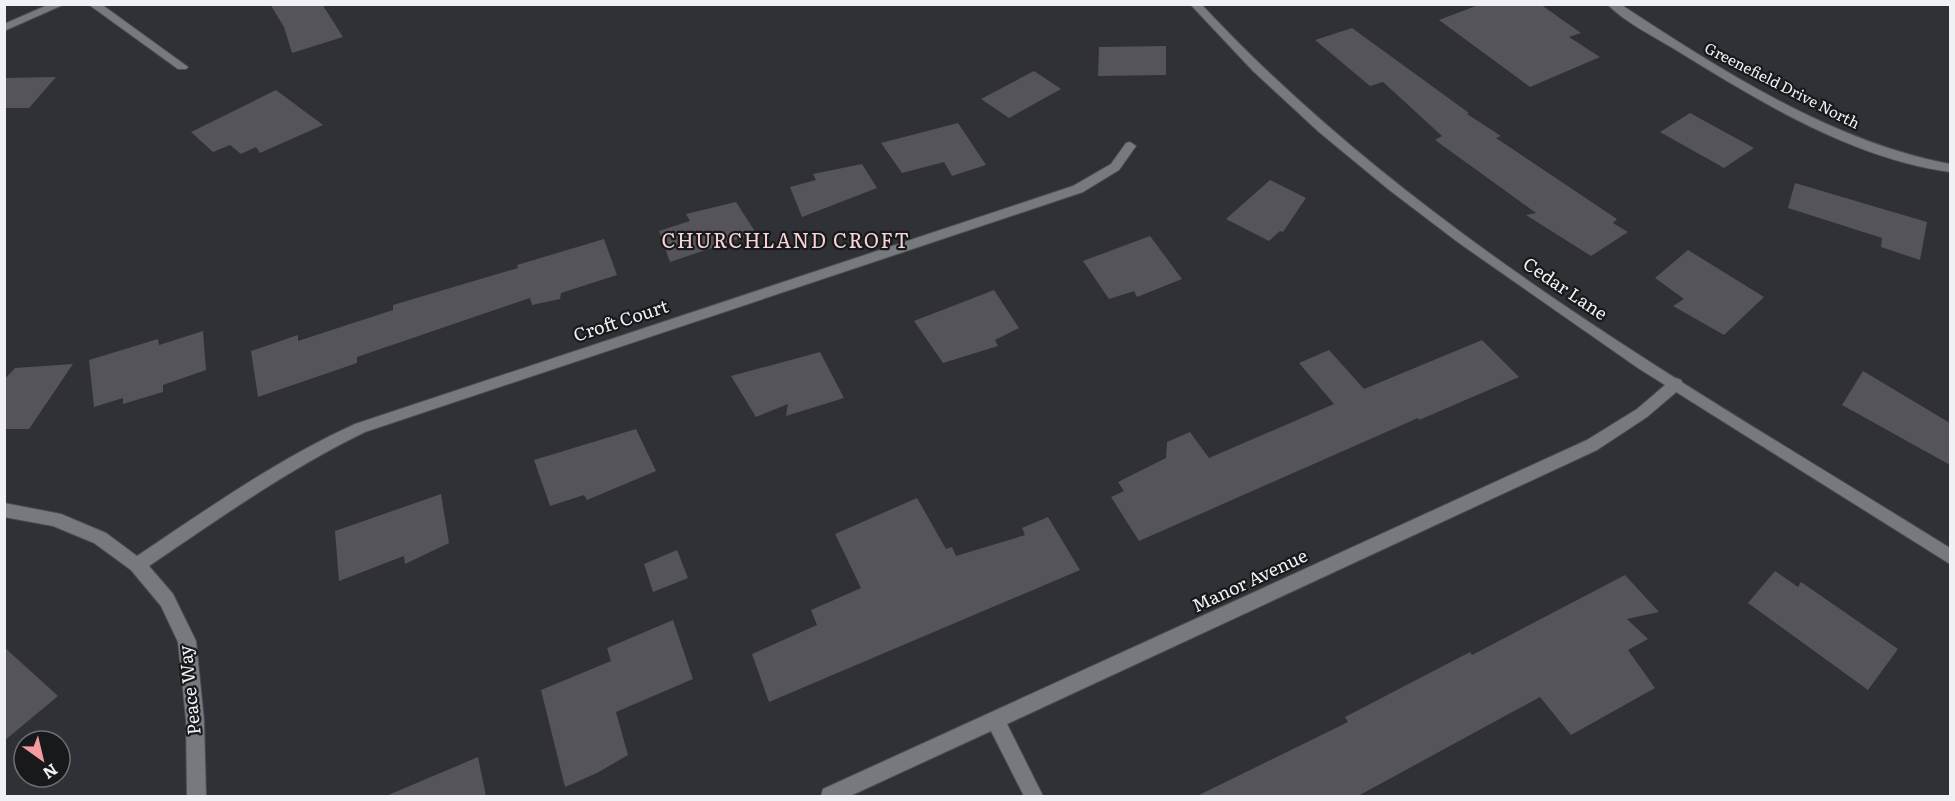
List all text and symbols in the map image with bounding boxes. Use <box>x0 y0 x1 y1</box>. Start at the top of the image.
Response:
street label: Greenefield Drive North <box>1701 36 1864 134</box>
district label: CHURCHLAND CROFT <box>662 224 911 254</box>
street label: Cedar Lane <box>1518 250 1613 326</box>
street label: Croft Court <box>569 291 672 348</box>
street label: Manor Avenue <box>1187 541 1312 618</box>
street label: Peace Way <box>170 643 207 736</box>
north arrow <box>12 729 72 789</box>
text: N <box>39 759 63 786</box>

